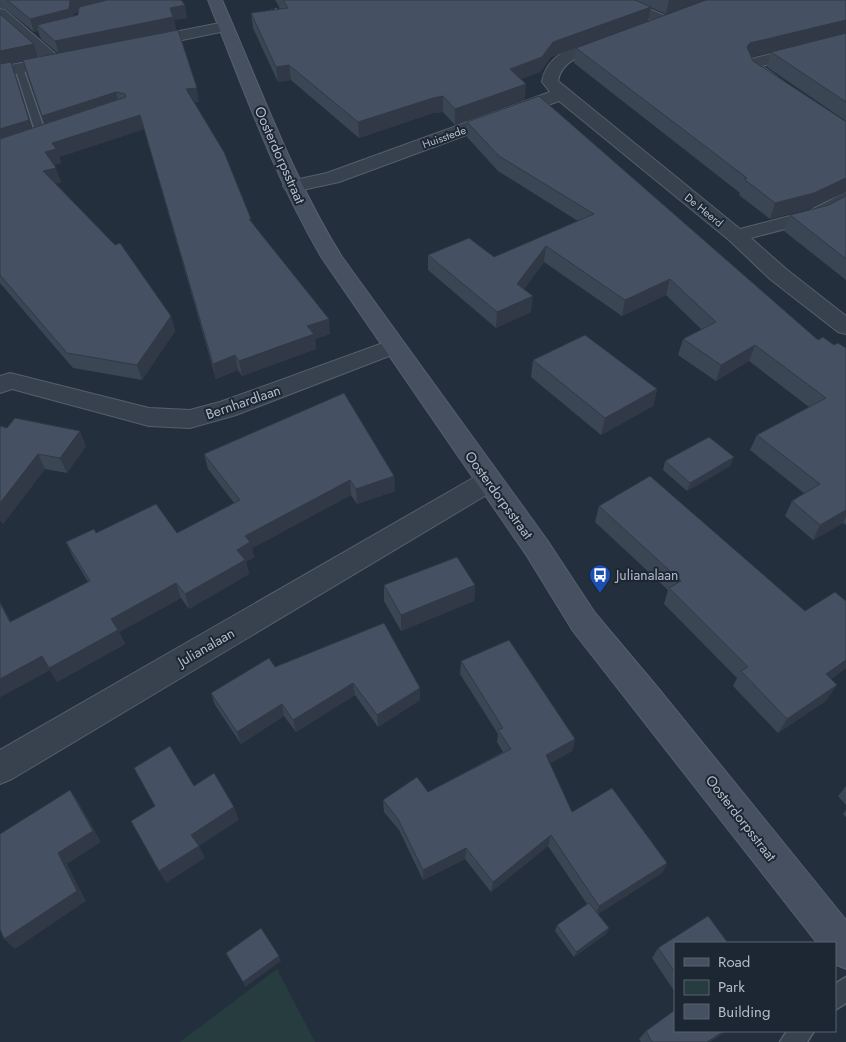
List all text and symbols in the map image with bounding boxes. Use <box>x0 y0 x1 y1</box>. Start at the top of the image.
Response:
street label: Oosterdorpsstraat <box>250 103 311 207</box>
street label: Huisstede <box>420 122 468 152</box>
street label: De Heerd <box>681 189 727 231</box>
street label: Bernhardlaan <box>203 380 283 424</box>
street label: Oosterdorpsstraat <box>460 447 538 544</box>
bus stop icon: Julianalaan <box>588 563 612 594</box>
place label: Julianalaan <box>614 565 678 585</box>
street label: Julianalaan <box>172 623 238 672</box>
street label: Oosterdorpsstraat <box>701 771 781 866</box>
legend <box>674 942 836 1032</box>
text: Road <box>718 951 750 973</box>
text: Park <box>718 976 745 998</box>
text: Building <box>718 1001 770 1023</box>

